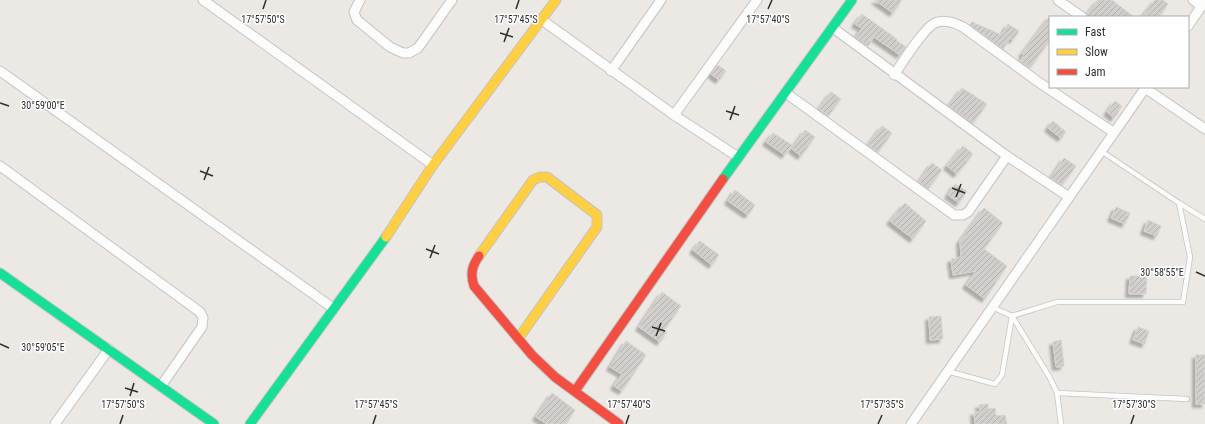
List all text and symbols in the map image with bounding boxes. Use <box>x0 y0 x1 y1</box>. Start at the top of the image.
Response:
text: 17°57'50"S <box>241 14 285 25</box>
text: 17°57'45"S <box>494 14 538 25</box>
text: 17°57'40"S <box>746 14 790 25</box>
legend <box>1049 16 1189 88</box>
text: Fast <box>1085 25 1106 39</box>
text: Slow <box>1085 45 1108 59</box>
text: Jam <box>1085 65 1106 79</box>
text: 30°59'00"E <box>21 100 65 111</box>
text: 30°58'55"E <box>1140 267 1184 278</box>
text: 30°59'05"E <box>21 342 65 353</box>
text: 17°57'50"S <box>101 399 145 410</box>
text: 17°57'45"S <box>354 399 398 410</box>
text: 17°57'40"S <box>607 399 651 410</box>
text: 17°57'35"S <box>860 399 904 410</box>
text: 17°57'30"S <box>1112 399 1156 410</box>

